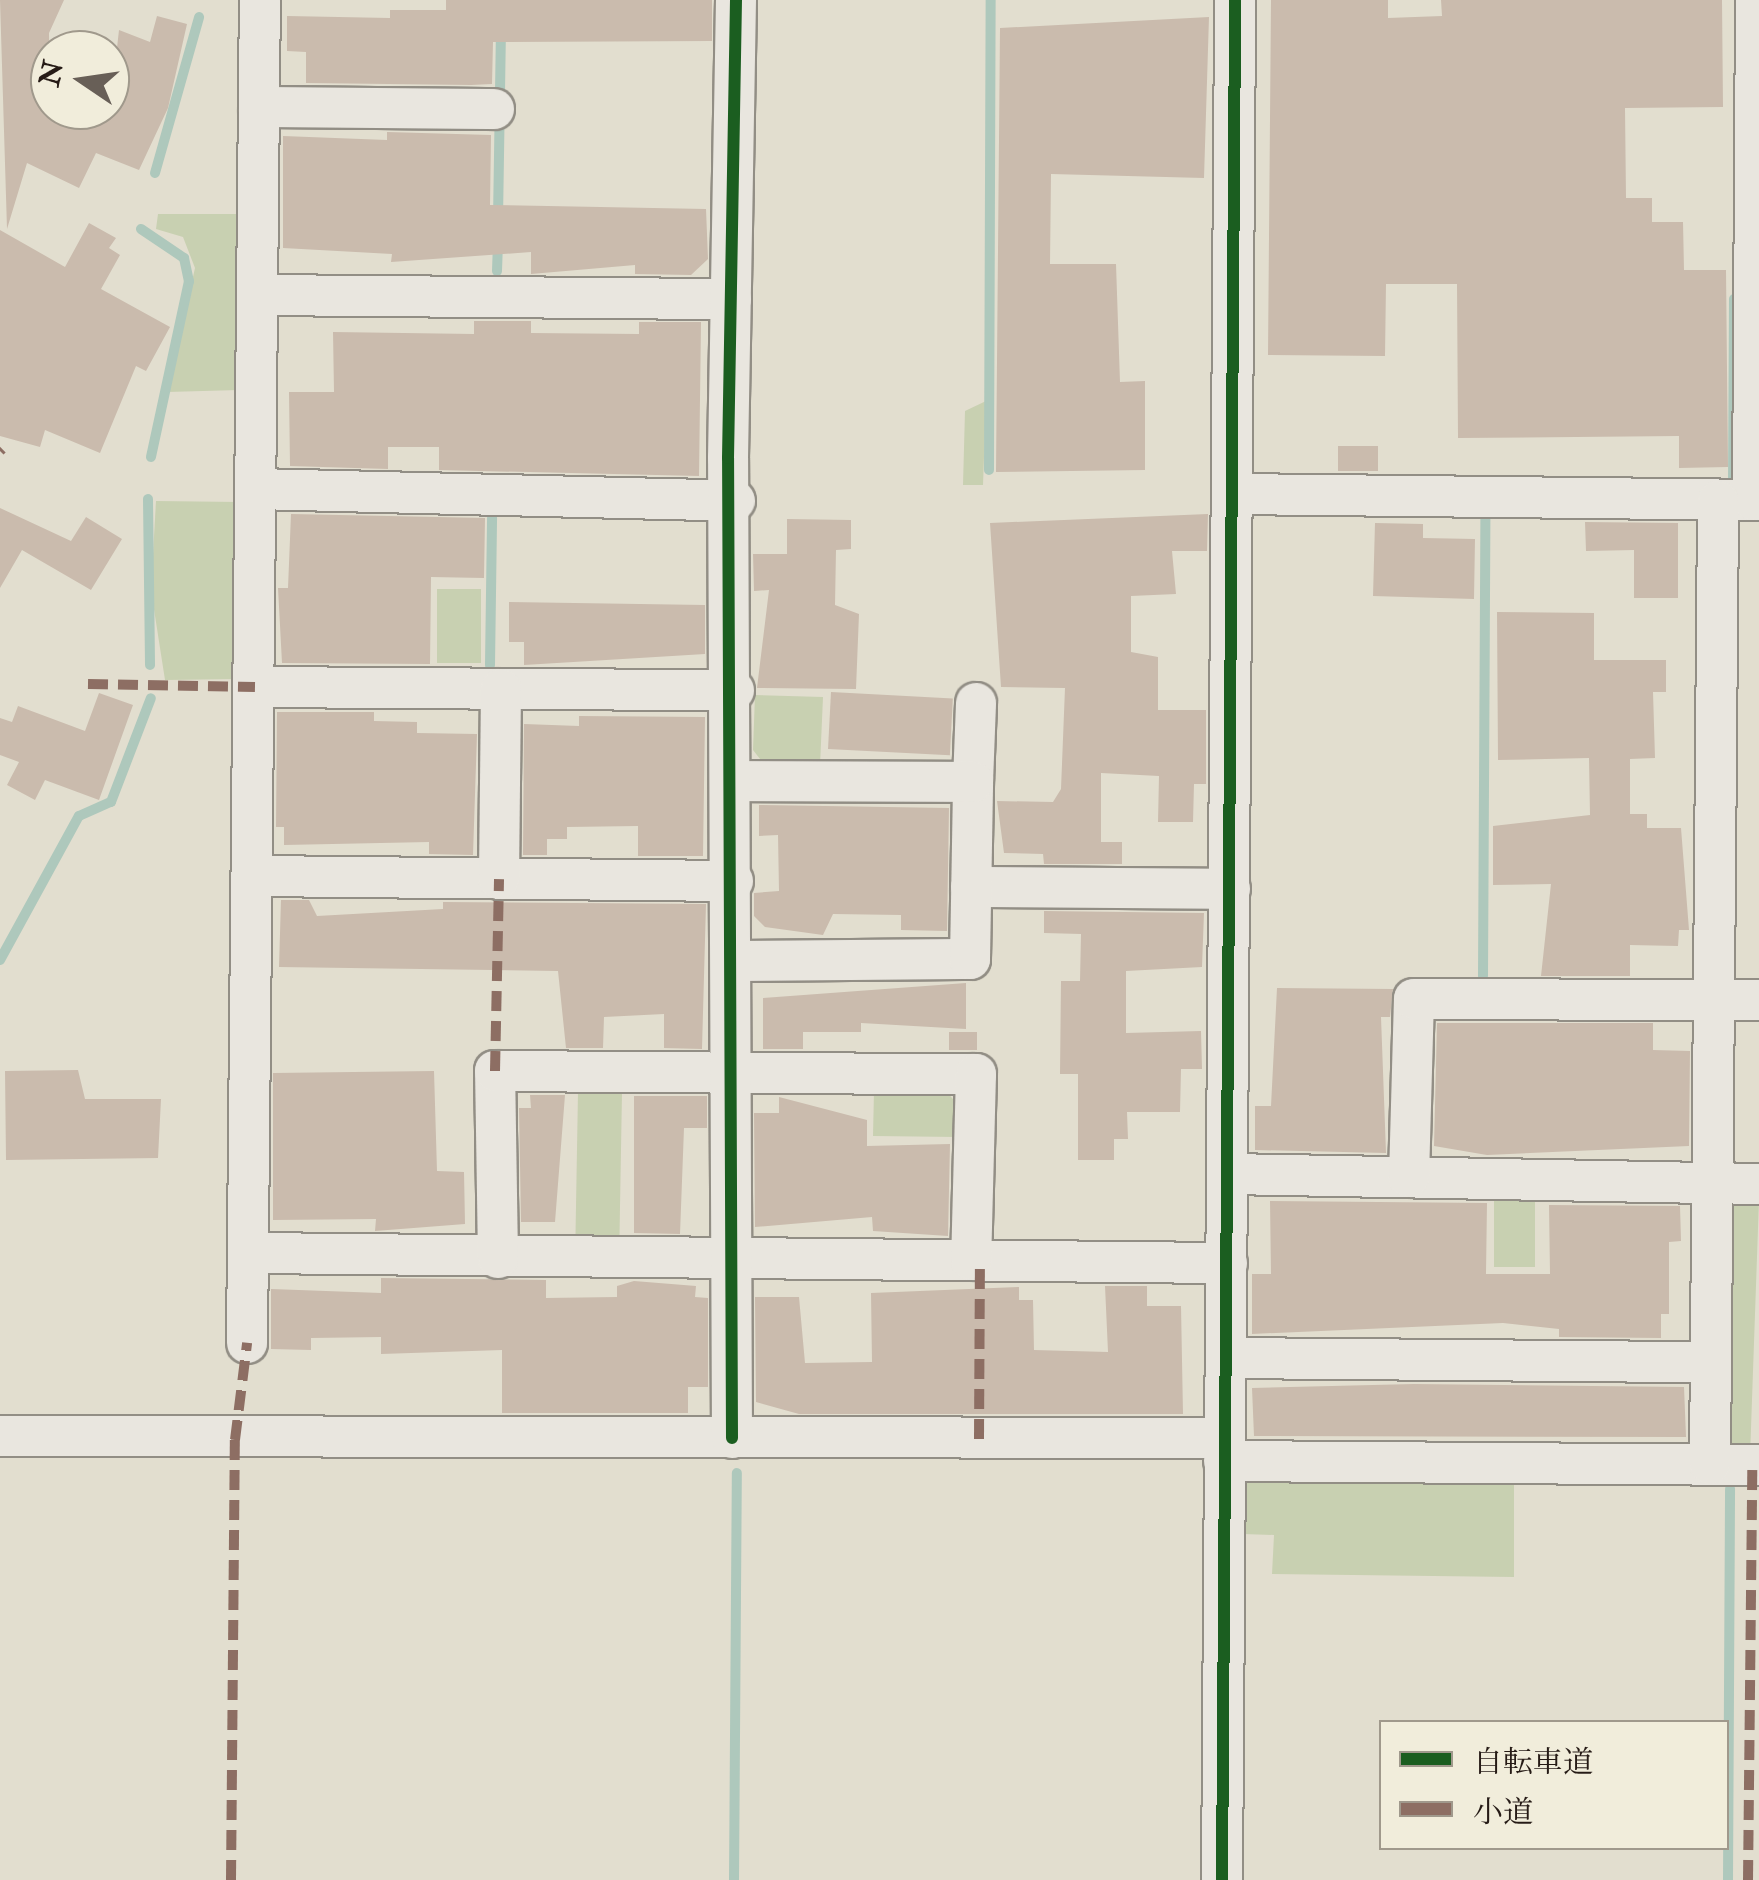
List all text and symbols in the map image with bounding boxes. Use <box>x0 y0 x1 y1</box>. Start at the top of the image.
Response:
north arrow <box>30 30 130 130</box>
text: N <box>32 57 72 90</box>
legend <box>1379 1720 1729 1850</box>
text: 自転車道 <box>1473 1744 1593 1781</box>
text: 小道 <box>1473 1794 1533 1831</box>

